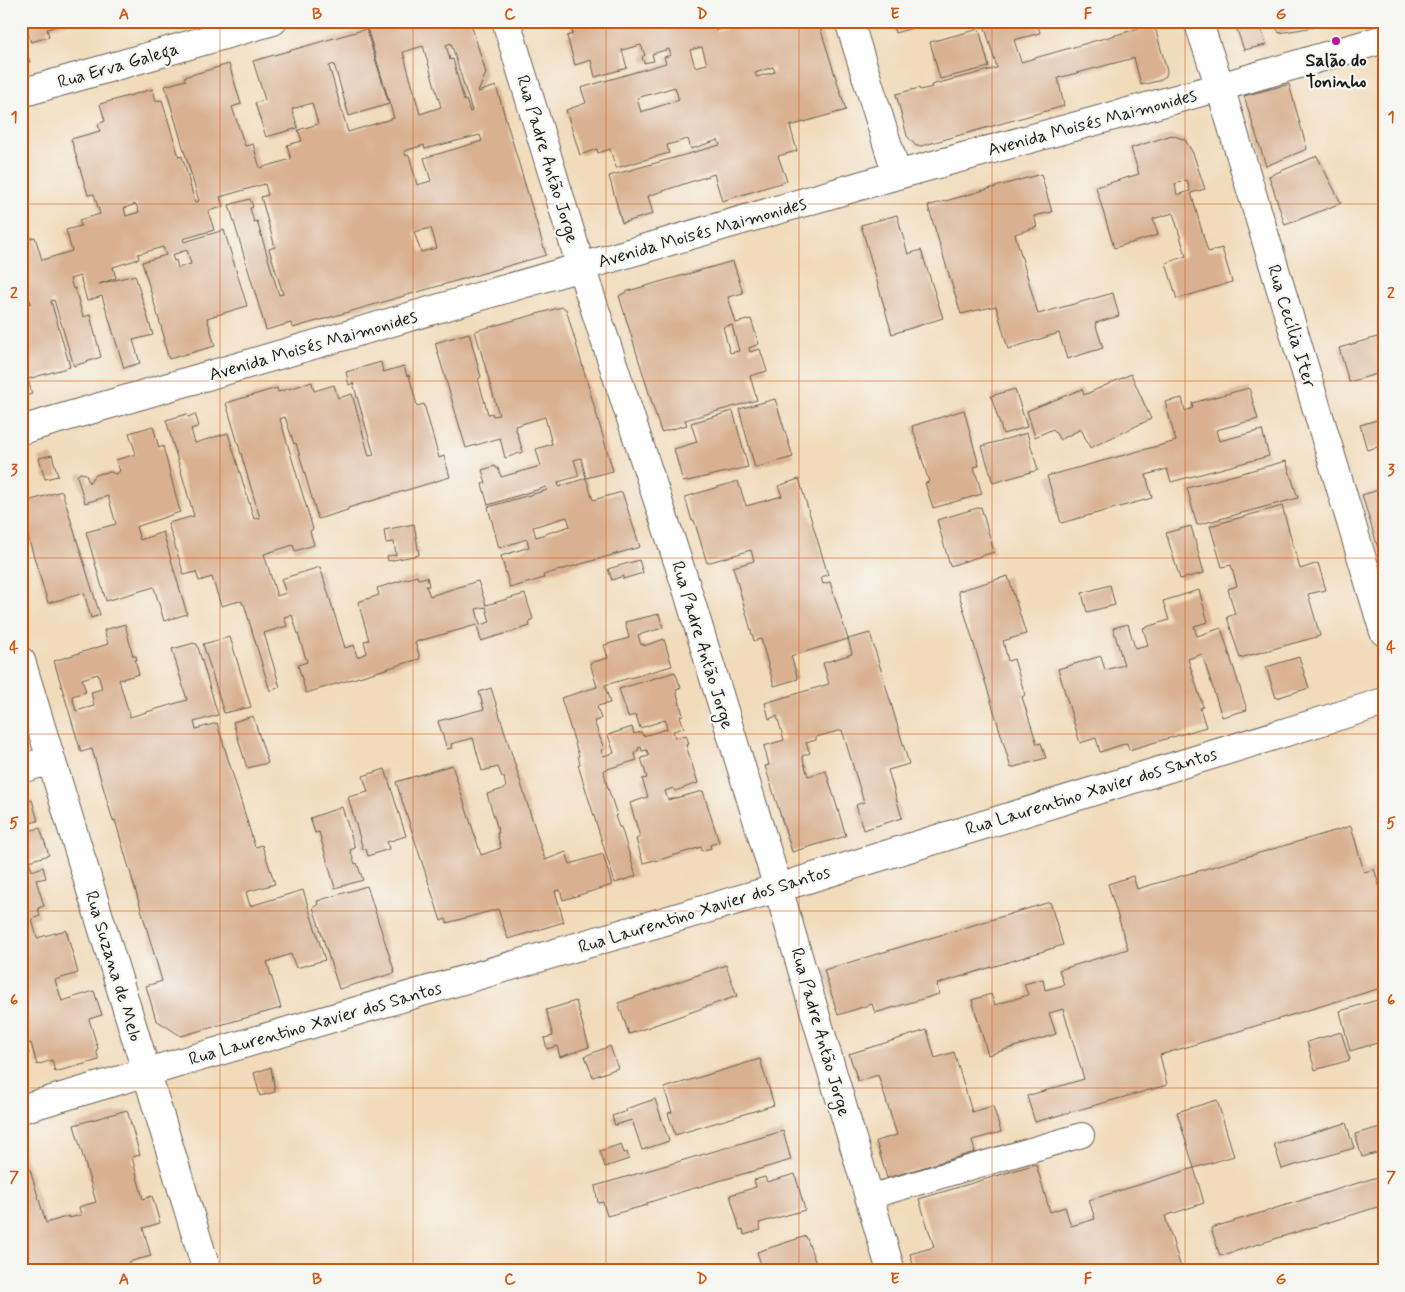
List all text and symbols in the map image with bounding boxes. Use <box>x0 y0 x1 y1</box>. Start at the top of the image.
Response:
text: A <box>119 4 129 25</box>
text: B <box>312 4 322 25</box>
text: C <box>504 4 516 25</box>
text: D <box>696 4 708 25</box>
text: E <box>890 4 900 25</box>
text: F <box>1084 4 1093 25</box>
text: G <box>1276 4 1287 25</box>
marker: Salão do Toninho <box>1330 35 1342 47</box>
street label: Rua Erva Galega <box>55 37 182 97</box>
place label: Salão do Toninho <box>1306 49 1366 94</box>
street label: Rua Padre Antão Jorge <box>509 72 584 247</box>
street label: Avenida Moisés Maimonides <box>985 83 1199 162</box>
text: 1 <box>10 107 18 128</box>
text: 1 <box>1387 107 1395 128</box>
street label: Avenida Moisés Maimonides <box>595 192 809 274</box>
street label: Rua Cecília Iter <box>1261 262 1321 391</box>
text: 2 <box>10 283 18 304</box>
text: 2 <box>1387 283 1395 304</box>
street label: Avenida Moisés Maimonides <box>206 305 420 387</box>
text: 3 <box>10 460 18 481</box>
text: 3 <box>1387 460 1395 481</box>
street label: Rua Padre Antão Jorge <box>664 558 739 733</box>
text: 4 <box>9 637 19 658</box>
text: 4 <box>1386 637 1396 658</box>
street label: Rua Laurentino Xavier dos Santos <box>962 742 1220 842</box>
text: 5 <box>9 813 19 834</box>
text: 5 <box>1386 813 1396 834</box>
street label: Rua Laurentino Xavier dos Santos <box>575 860 833 960</box>
street label: Rua Suzana de Melo <box>79 888 147 1045</box>
street label: Rua Padre Antão Jorge <box>783 945 856 1120</box>
street label: Rua Laurentino Xavier dos Santos <box>186 976 445 1072</box>
text: 6 <box>10 990 18 1011</box>
text: 6 <box>1387 990 1395 1011</box>
text: 7 <box>9 1167 19 1188</box>
text: 7 <box>1386 1167 1396 1188</box>
text: A <box>119 1269 129 1290</box>
text: B <box>312 1269 322 1290</box>
text: C <box>504 1269 516 1290</box>
text: D <box>696 1269 708 1290</box>
text: E <box>890 1269 900 1290</box>
text: F <box>1084 1269 1093 1290</box>
text: G <box>1276 1269 1287 1290</box>

